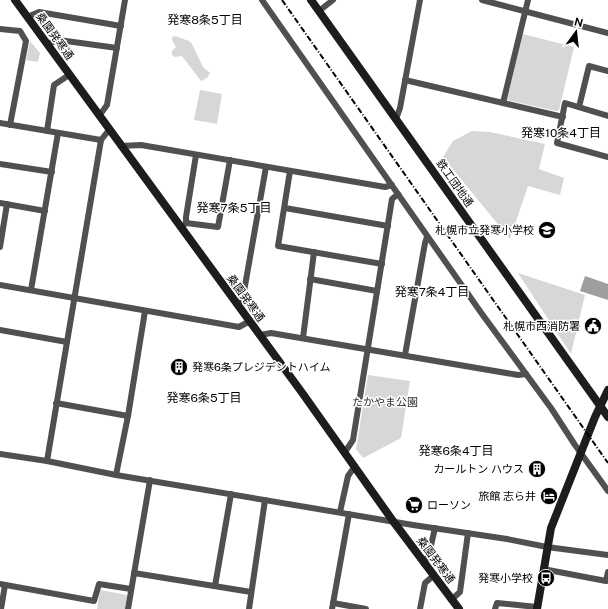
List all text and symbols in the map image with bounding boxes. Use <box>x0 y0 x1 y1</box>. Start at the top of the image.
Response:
street label: 桑園発寒通 <box>34 10 76 62</box>
north arrow <box>556 12 596 52</box>
district label: 発寒8条5丁目 <box>167 13 243 27</box>
text: N <box>573 15 584 29</box>
district label: 発寒10条4丁目 <box>521 126 601 140</box>
street label: 鉄工団地通 <box>434 157 476 209</box>
district label: 発寒7条5丁目 <box>197 201 271 215</box>
school or university icon: 札幌市立発寒小学校 <box>537 220 557 240</box>
place label: 札幌市立発寒小学校 <box>435 224 534 236</box>
street label: 桑園発寒通 <box>225 272 267 324</box>
district label: 発寒7条4丁目 <box>395 285 469 299</box>
public building icon: 札幌市西消防署 <box>583 316 603 336</box>
place label: 札幌市西消防署 <box>503 320 580 332</box>
building icon: 発寒6条プレジデントハイム <box>169 357 189 377</box>
place label: 発寒6条プレジデントハイム <box>192 361 330 373</box>
district label: 発寒6条5丁目 <box>166 391 242 405</box>
park label: たかやま公園 <box>352 396 418 408</box>
district label: 発寒6条4丁目 <box>418 444 494 458</box>
building icon: カールトン ハウス <box>527 459 547 479</box>
place label: カールトン ハウス <box>433 463 524 475</box>
hotel icon: 旅館 志ら井 <box>539 486 559 506</box>
place label: 旅館 志ら井 <box>478 490 536 502</box>
supermarket icon: ローソン <box>404 495 424 515</box>
place label: ローソン <box>427 499 471 511</box>
street label: 桑園発寒通 <box>415 534 457 586</box>
bus stop icon: 発寒小学校 <box>536 568 556 588</box>
place label: 発寒小学校 <box>478 572 533 584</box>

